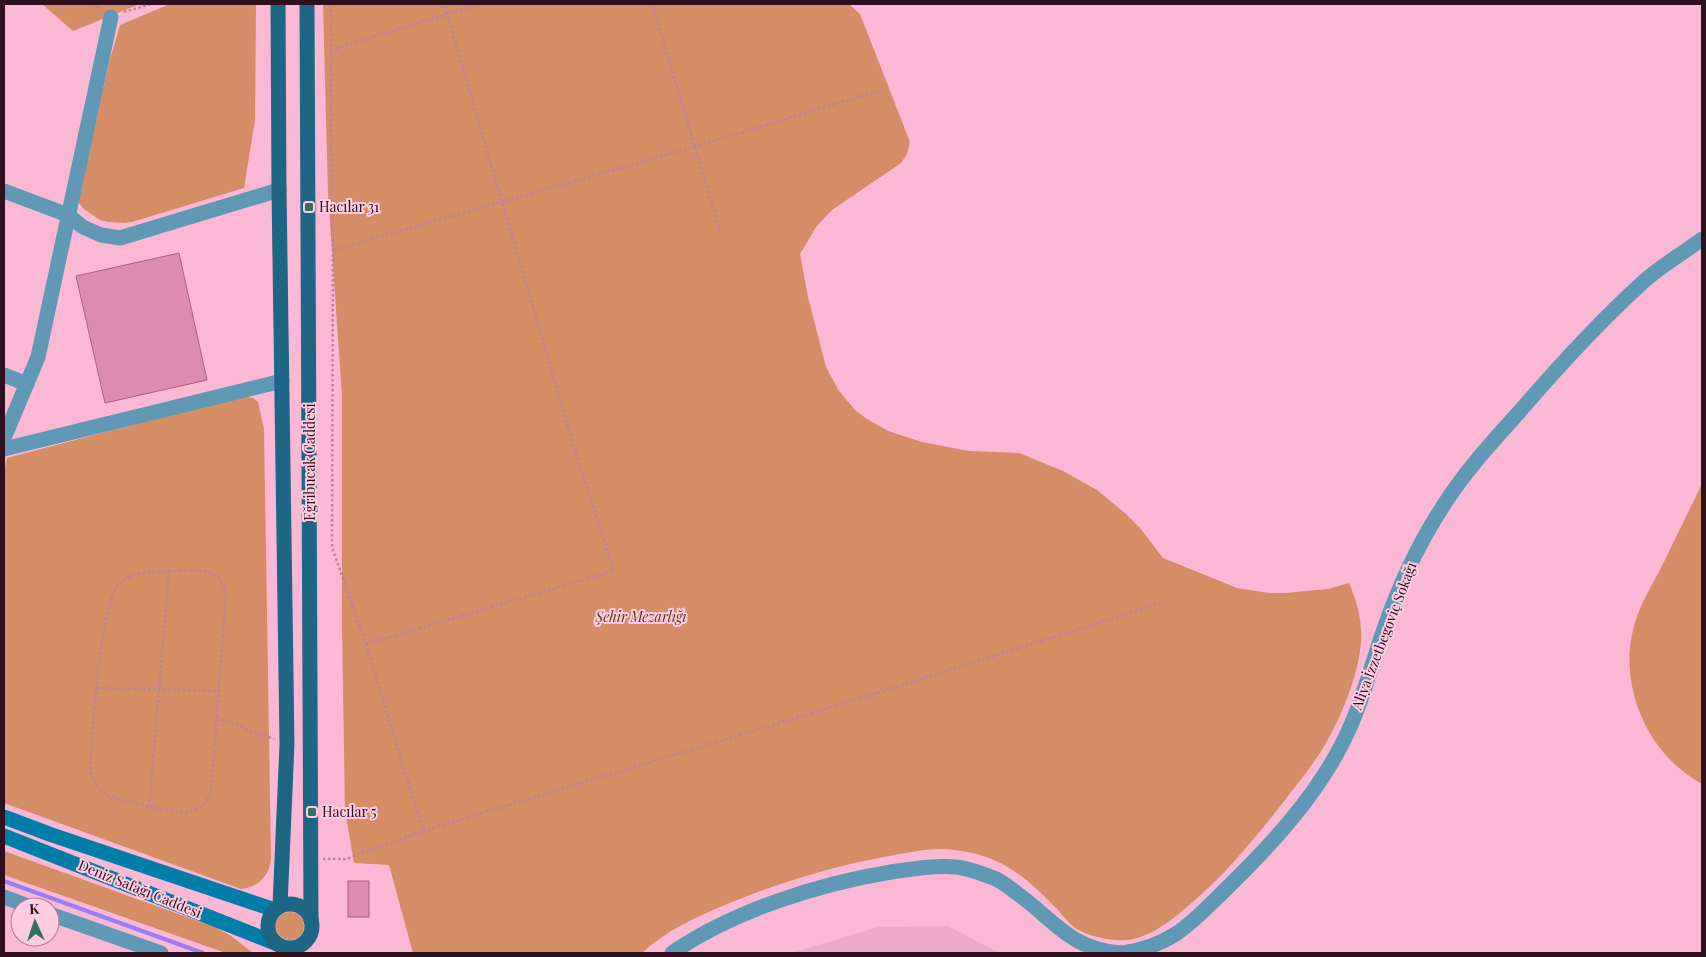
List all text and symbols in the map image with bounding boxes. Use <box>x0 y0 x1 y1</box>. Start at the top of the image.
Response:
place label: Hacılar 31 <box>319 197 379 216</box>
marker: Hacılar 31 <box>303 201 315 213</box>
street label: Eğribucak Caddesi <box>300 403 319 521</box>
street label: Aliya İzzetbegoviç Sokağı <box>1346 559 1420 713</box>
park label: Şehir Mezarlığı <box>595 607 686 626</box>
place label: Hacılar 5 <box>322 802 377 821</box>
marker: Hacılar 5 <box>306 806 318 818</box>
street label: Deniz Safağı Caddesi <box>76 855 205 922</box>
north arrow <box>10 897 60 947</box>
text: K <box>29 899 41 918</box>

